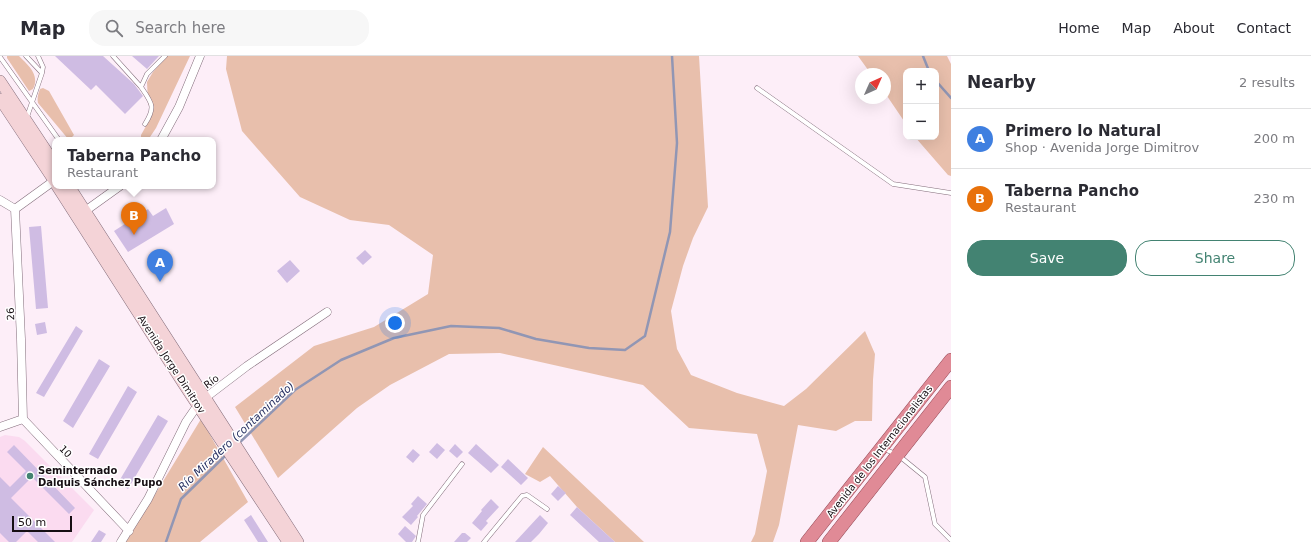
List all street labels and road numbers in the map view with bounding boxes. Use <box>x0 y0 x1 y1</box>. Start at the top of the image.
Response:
street label: 26 <box>5 307 16 321</box>
street label: Avenida Jorge Dimitrov <box>136 313 207 415</box>
street label: Río <box>202 372 221 391</box>
street label: Avenida de los Internacionalistas <box>824 383 934 520</box>
street label: 10 <box>57 443 74 460</box>

